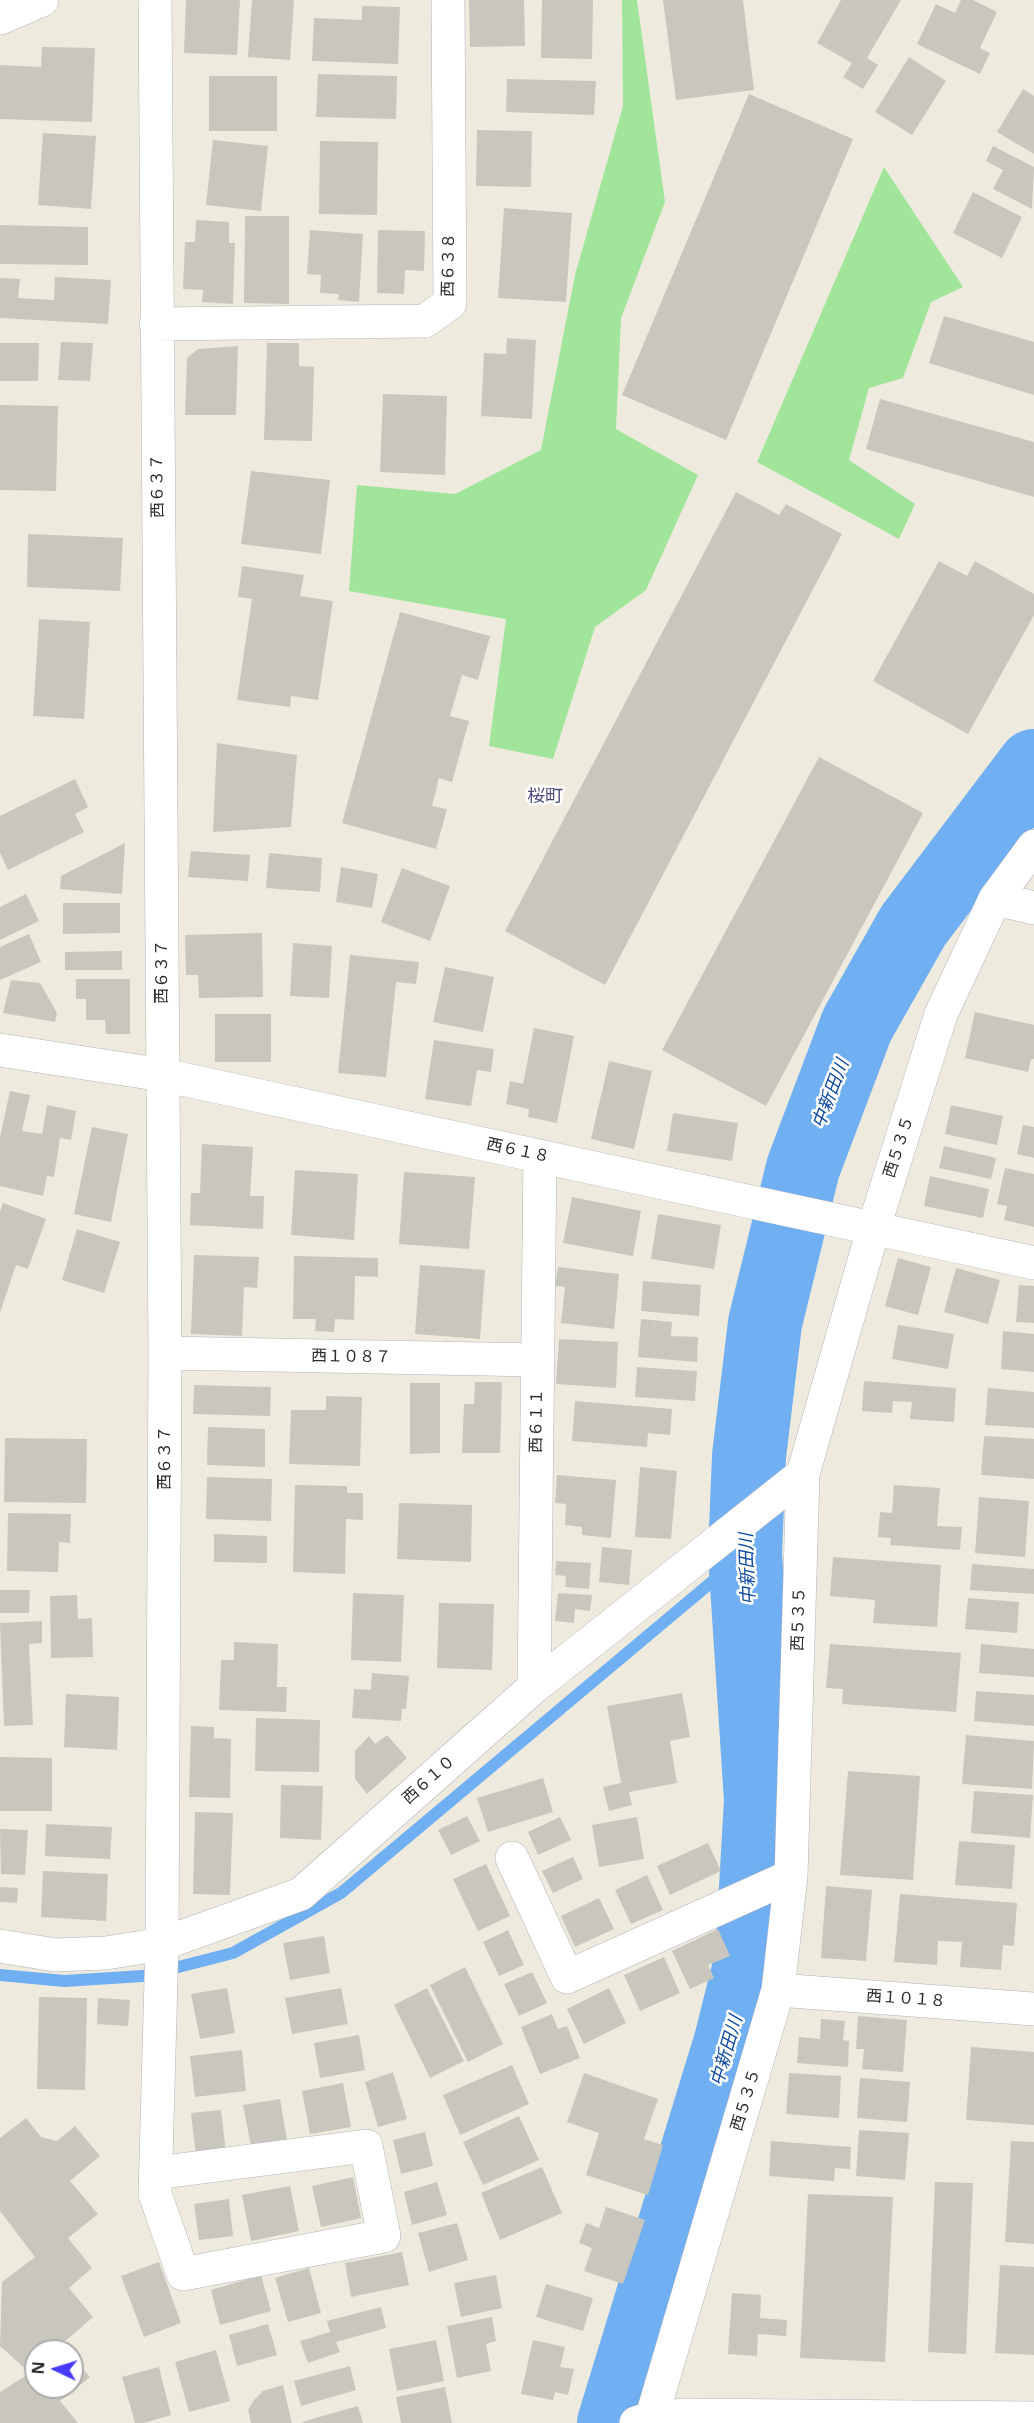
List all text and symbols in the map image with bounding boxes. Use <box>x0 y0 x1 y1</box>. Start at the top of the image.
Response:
street label: 西６３８ <box>439 233 459 297</box>
street label: 西６３７ <box>148 454 168 518</box>
district label: 桜町 <box>527 786 563 808</box>
street label: 西６３７ <box>152 940 172 1004</box>
water label: 中新田川 <box>808 1057 854 1131</box>
street label: 西５３５ <box>880 1114 918 1180</box>
street label: 西６１８ <box>485 1135 551 1167</box>
street label: 西１０８７ <box>311 1347 391 1367</box>
street label: 西６１１ <box>527 1389 547 1453</box>
street label: 西６３７ <box>155 1426 175 1490</box>
water label: 中新田川 <box>736 1533 760 1605</box>
street label: 西５３５ <box>788 1587 810 1651</box>
street label: 西６１０ <box>399 1751 459 1809</box>
street label: 西１０１８ <box>865 1987 947 2011</box>
water label: 中新田川 <box>707 2013 747 2089</box>
street label: 西５３５ <box>727 2067 765 2133</box>
north arrow <box>24 2339 84 2399</box>
text: N <box>27 2361 49 2375</box>

